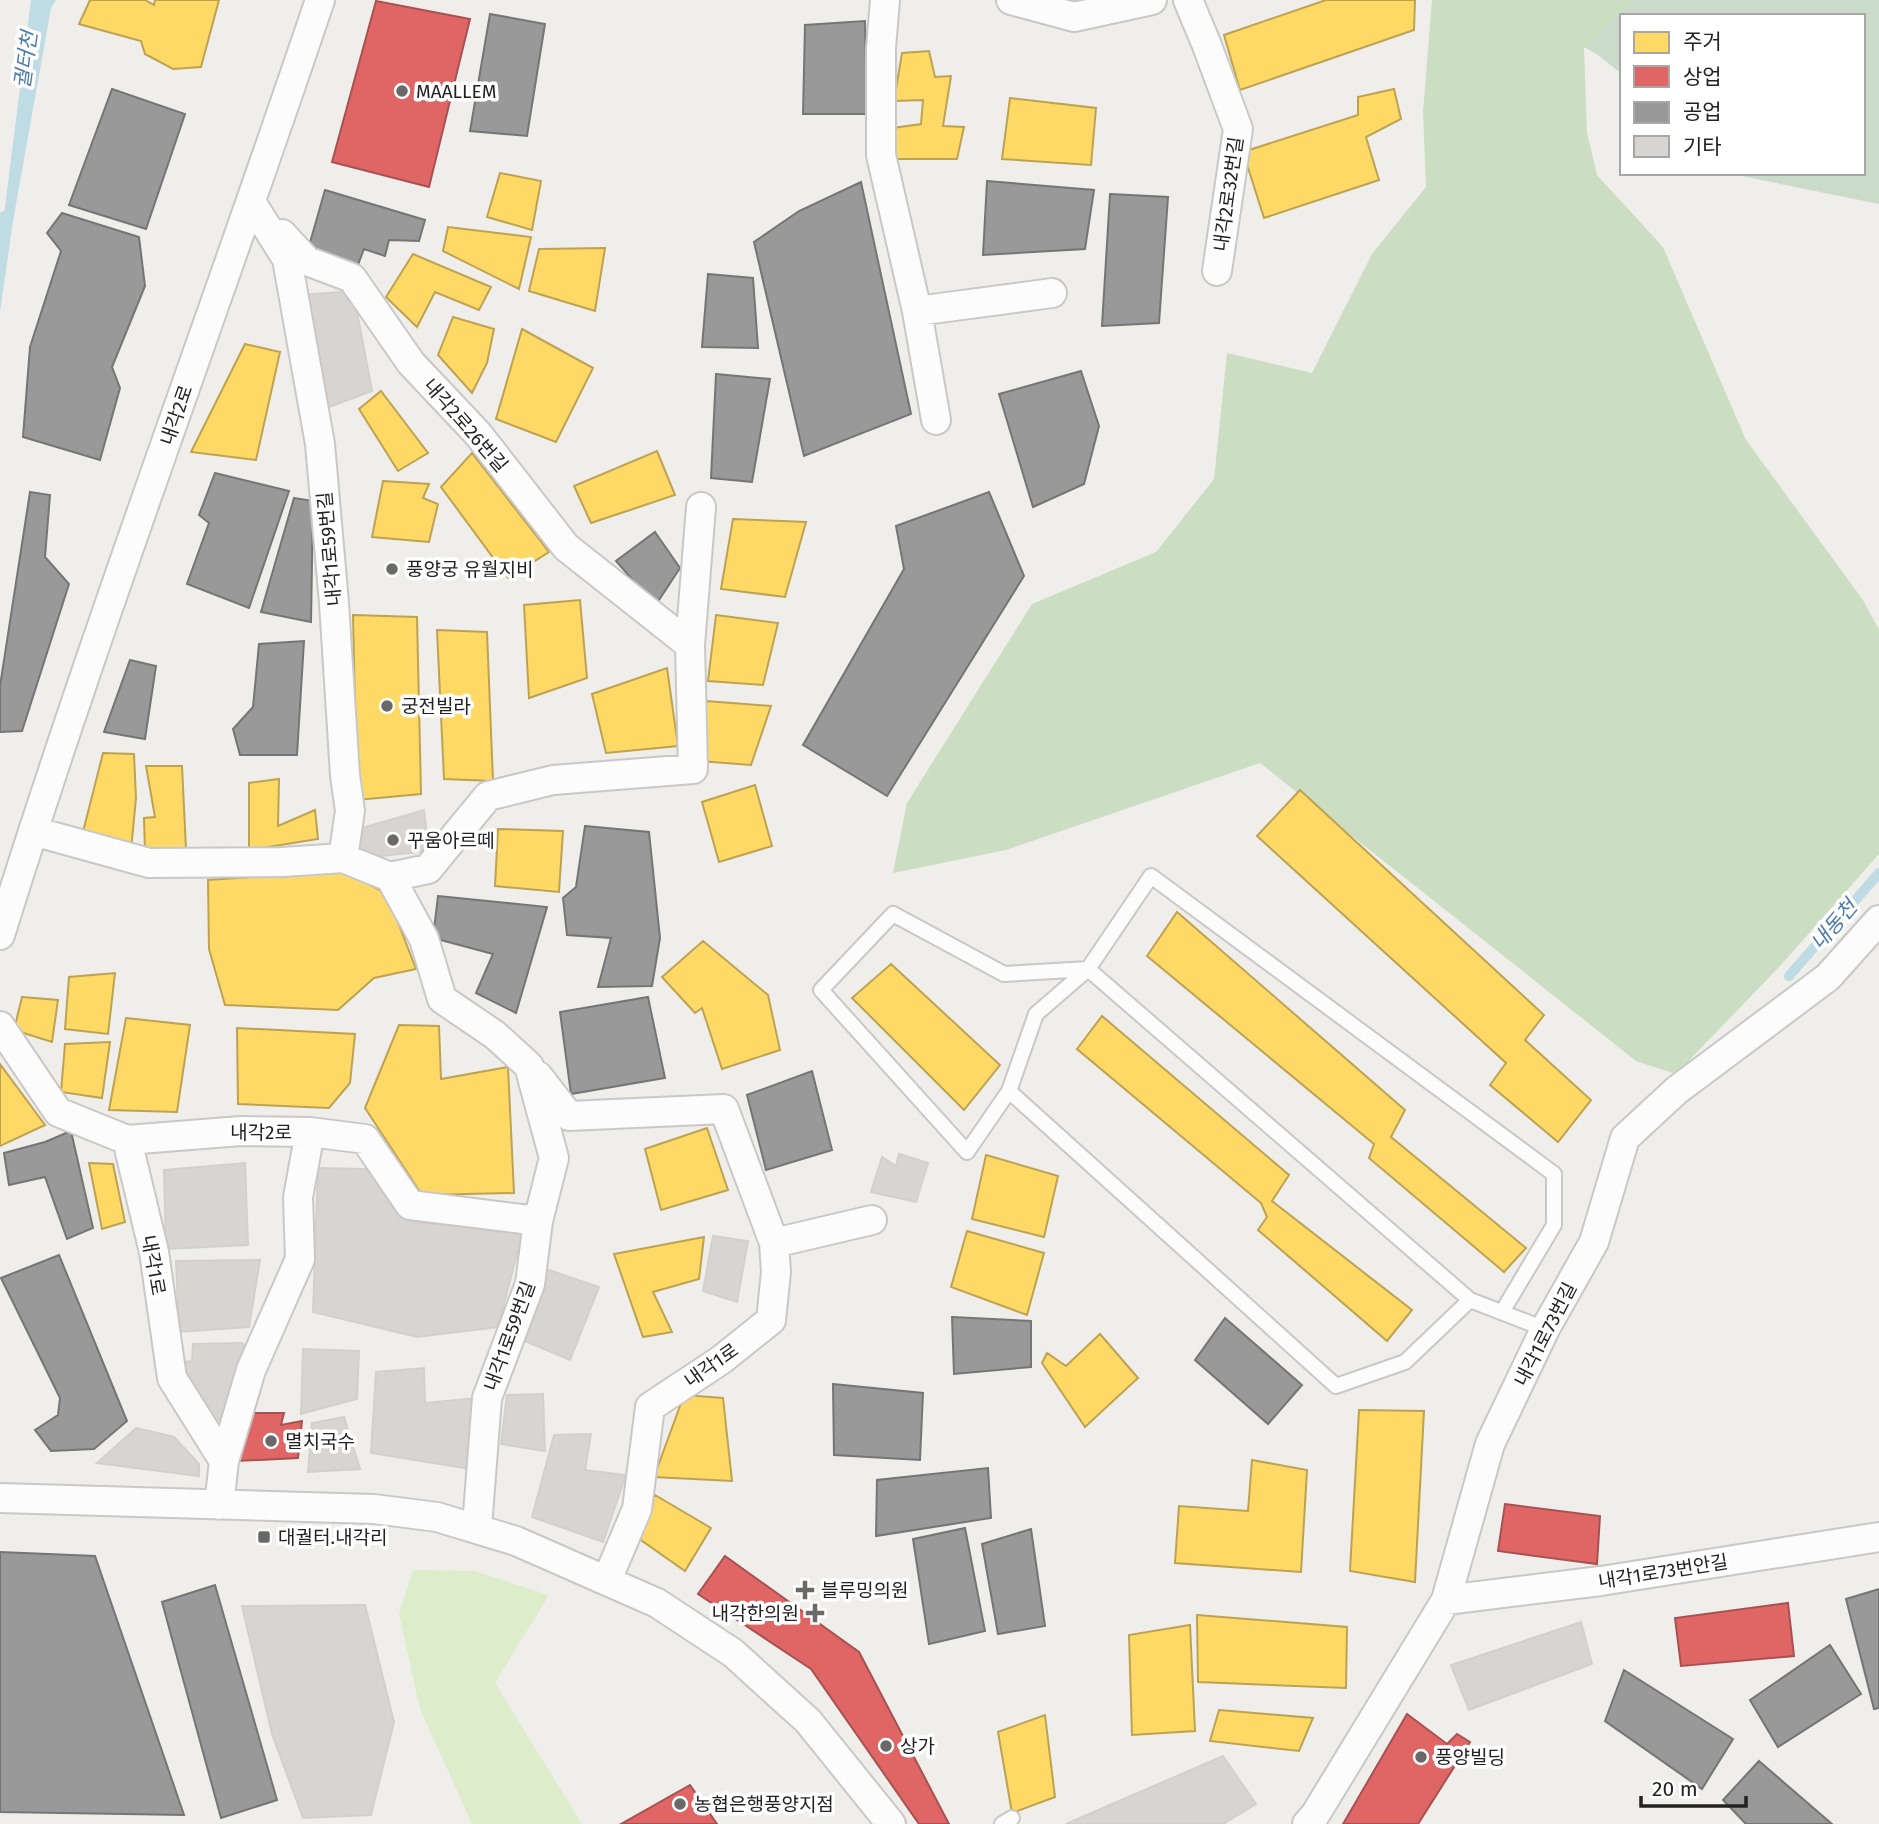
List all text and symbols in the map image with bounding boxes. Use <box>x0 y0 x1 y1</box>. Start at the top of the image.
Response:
legend <box>1620 14 1865 175</box>
water label: 궐터천 <box>9 27 43 91</box>
text: 주거 <box>1683 29 1722 55</box>
text: 상업 <box>1683 64 1722 90</box>
place label: MAALLEM <box>416 80 496 103</box>
marker: MAALLEM <box>394 83 410 99</box>
text: 공업 <box>1683 99 1722 125</box>
text: 기타 <box>1683 134 1722 160</box>
street label: 내각2로32번길 <box>1209 135 1248 253</box>
street label: 내각2로26번길 <box>419 374 512 477</box>
street label: 내각2로 <box>156 382 197 448</box>
street label: 내각1로59번길 <box>313 491 346 607</box>
place label: 풍양궁 유월지비 <box>406 558 533 581</box>
marker: 풍양궁 유월지비 <box>384 561 400 577</box>
place label: 궁전빌라 <box>401 695 471 718</box>
marker: 궁전빌라 <box>379 698 395 714</box>
place label: 꾸움아르떼 <box>407 829 494 852</box>
marker: 꾸움아르떼 <box>385 832 401 848</box>
water label: 내동천 <box>1805 893 1865 955</box>
street label: 내각2로 <box>230 1121 292 1144</box>
street label: 내각1로 <box>137 1233 170 1297</box>
street label: 내각1로59번길 <box>479 1278 540 1394</box>
street label: 내각1로73번길 <box>1509 1279 1581 1390</box>
street label: 내각1로 <box>680 1339 743 1392</box>
place label: 멸치국수 <box>285 1430 355 1453</box>
marker: 멸치국수 <box>263 1433 279 1449</box>
place label: 대궐터.내각리 <box>278 1526 387 1549</box>
marker: 대궐터.내각리 <box>256 1529 272 1545</box>
street label: 내각1로73번안길 <box>1597 1550 1729 1593</box>
place label: 블루밍의원 <box>821 1579 908 1602</box>
marker: 블루밍의원 <box>795 1580 815 1600</box>
place label: 내각한의원 <box>712 1602 799 1625</box>
marker: 내각한의원 <box>805 1603 825 1623</box>
place label: 상가 <box>900 1735 935 1758</box>
marker: 상가 <box>878 1738 894 1754</box>
place label: 풍양빌딩 <box>1435 1746 1505 1769</box>
marker: 풍양빌딩 <box>1413 1749 1429 1765</box>
scale bar <box>1641 1764 1746 1808</box>
text: 20 m <box>1652 1776 1698 1802</box>
place label: 농협은행풍양지점 <box>694 1793 834 1816</box>
marker: 농협은행풍양지점 <box>672 1796 688 1812</box>

